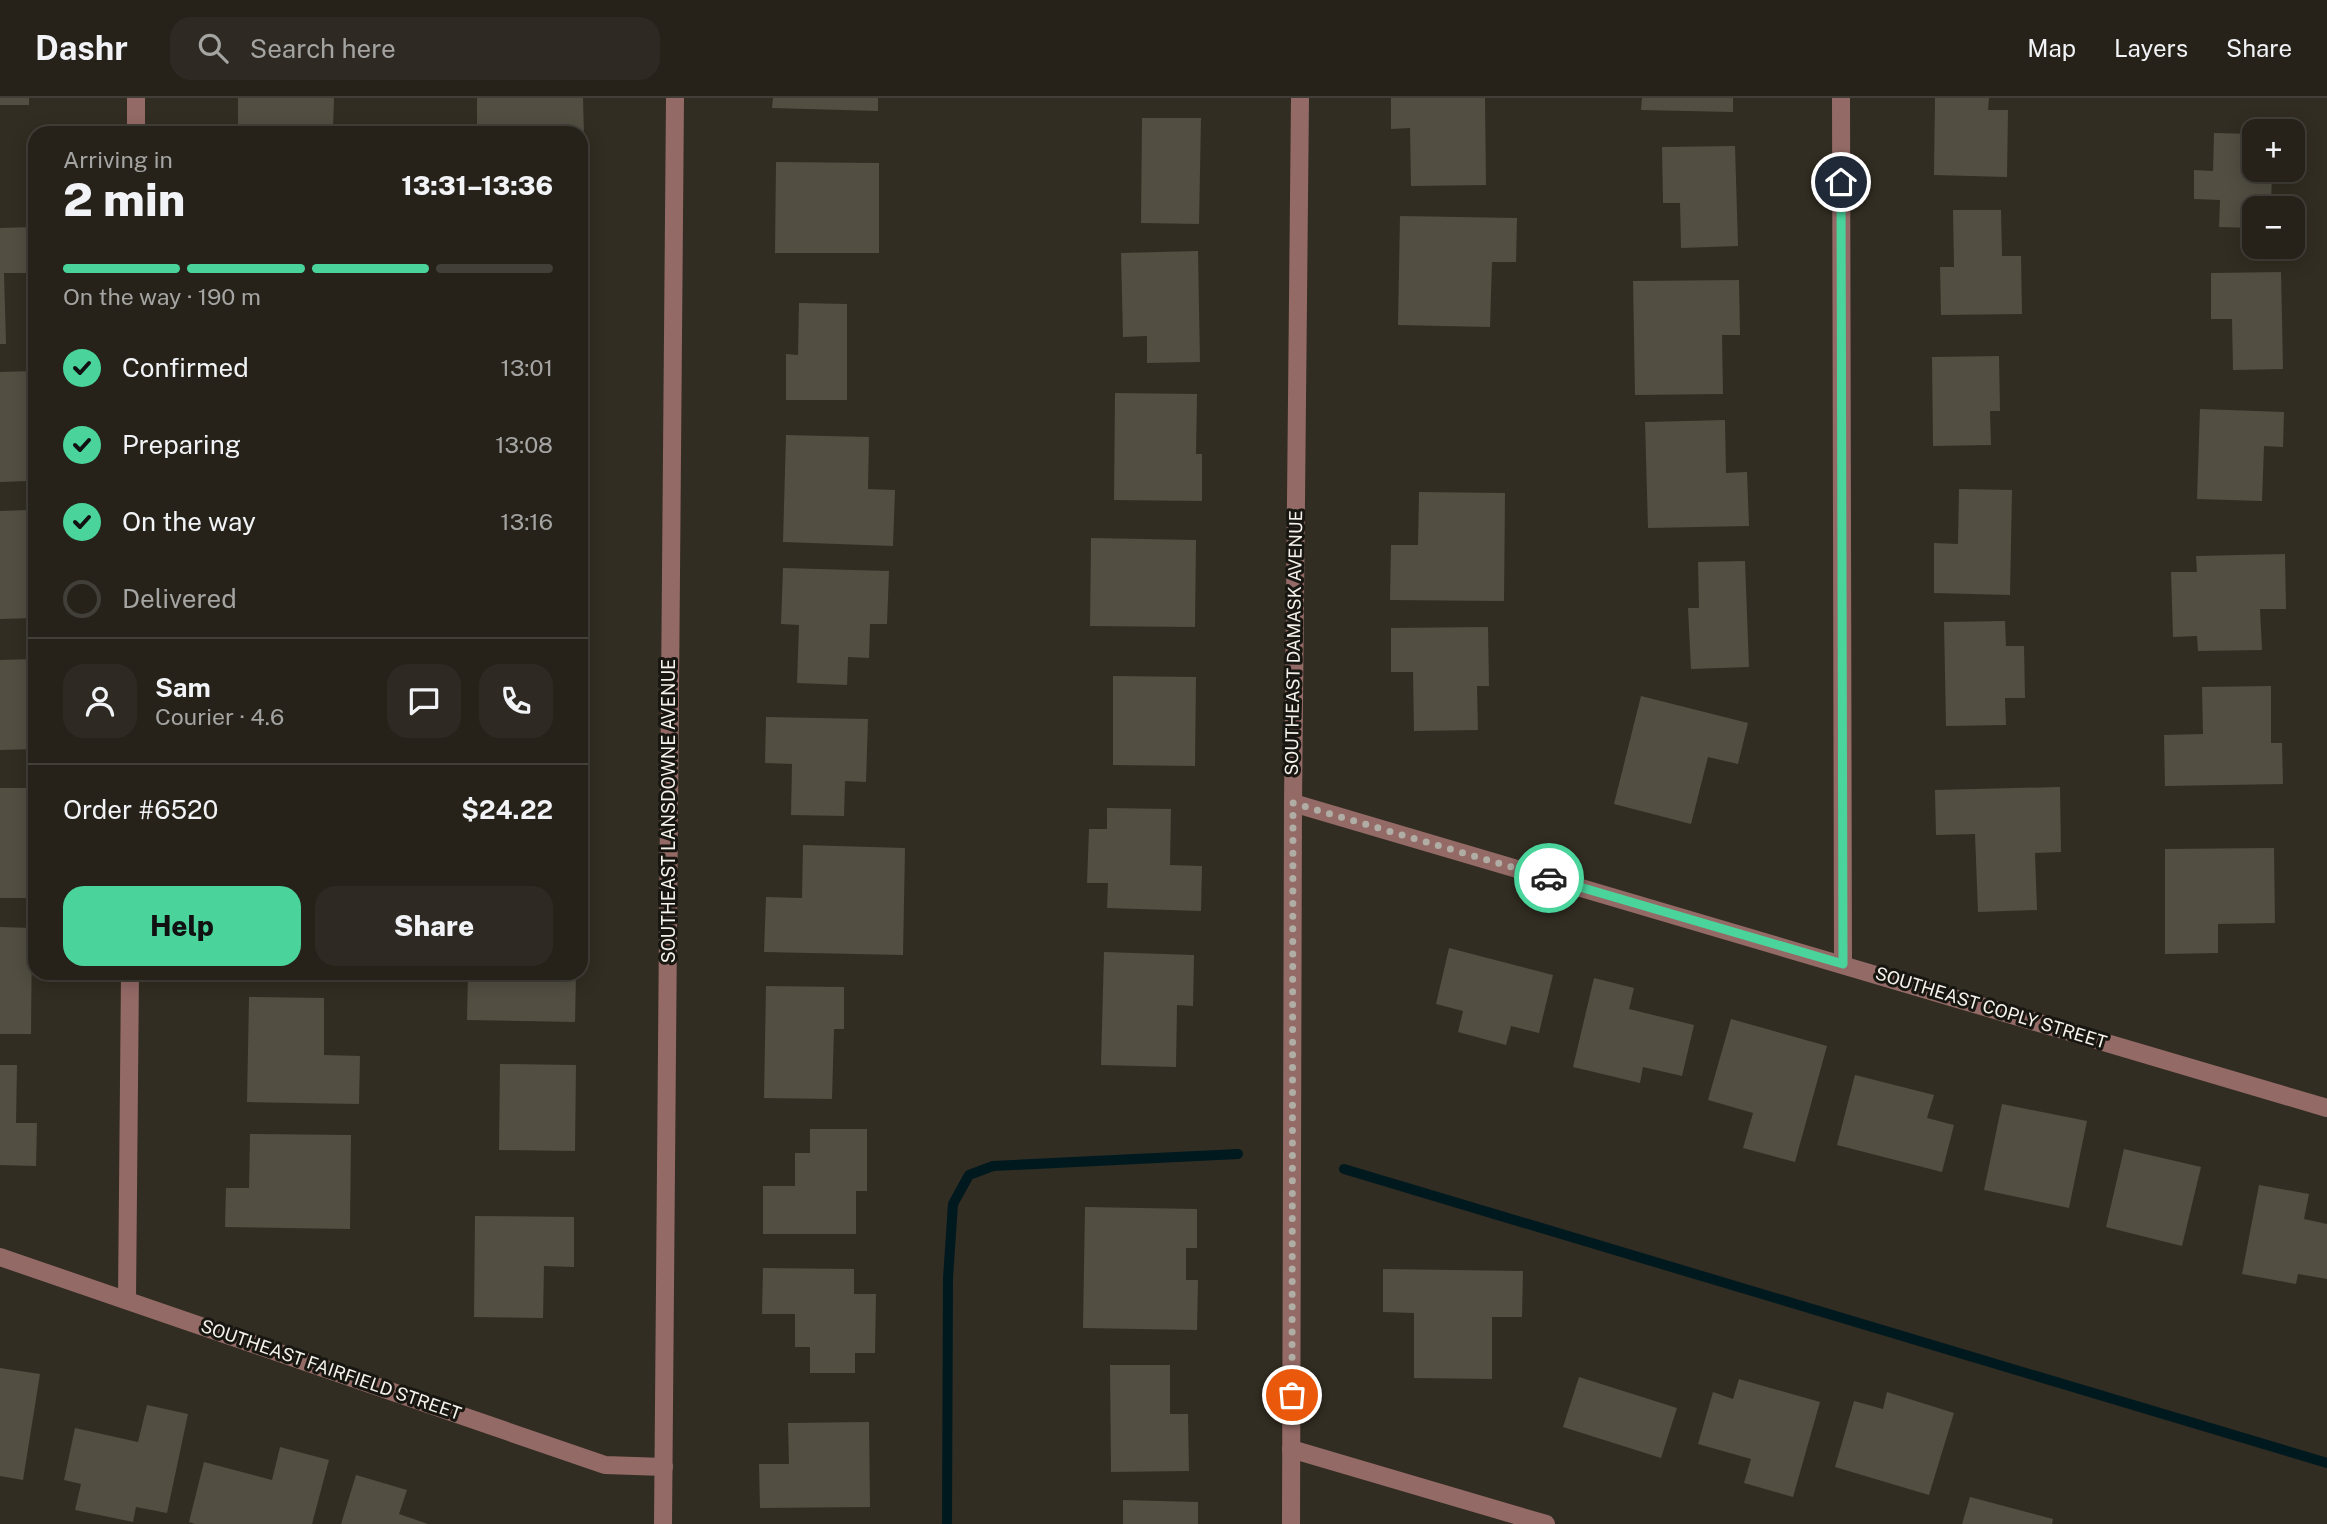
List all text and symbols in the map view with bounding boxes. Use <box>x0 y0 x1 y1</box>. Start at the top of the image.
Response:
search box <box>170 17 660 80</box>
text: Dashr <box>35 29 128 67</box>
icon: search <box>194 29 232 67</box>
text: Search here <box>250 33 396 64</box>
text: Map <box>2027 34 2076 62</box>
text: Layers <box>2114 34 2188 62</box>
text: Share <box>2226 34 2292 62</box>
map controls <box>2242 119 2305 259</box>
button: + <box>2242 119 2305 182</box>
text: Arriving in <box>63 146 173 173</box>
pin <box>1811 152 1871 212</box>
icon: home <box>1822 163 1860 201</box>
text: 13:31–13:36 <box>401 170 553 201</box>
text: 2 min <box>63 172 185 226</box>
button: − <box>2242 196 2305 259</box>
text: On the way · 190 m <box>63 283 261 310</box>
icon: check <box>63 349 101 387</box>
text: Confirmed <box>122 352 249 383</box>
text: 13:01 <box>501 354 553 381</box>
icon: check <box>63 426 101 464</box>
text: Preparing <box>122 429 241 460</box>
text: 13:08 <box>495 431 553 458</box>
icon: check <box>63 503 101 541</box>
text: On the way <box>122 506 256 537</box>
text: 13:16 <box>500 508 553 535</box>
street label: SOUTHEAST DAMASK AVENUE <box>1281 510 1306 776</box>
text: Delivered <box>122 583 237 614</box>
street label: SOUTHEAST LANSDOWNE AVENUE <box>658 659 679 963</box>
button: person <box>63 664 137 738</box>
button: chat <box>387 664 461 738</box>
button: phone <box>479 664 553 738</box>
text: Sam <box>155 672 211 703</box>
text: Courier · 4.6 <box>155 703 284 730</box>
text: Order #6520 <box>63 794 219 825</box>
text: $24.22 <box>461 794 553 825</box>
courier <box>1514 843 1584 913</box>
icon: car <box>1530 859 1568 897</box>
button: Help <box>63 886 301 966</box>
button: Share <box>315 886 553 966</box>
street label: SOUTHEAST COPLY STREET <box>1873 962 2110 1053</box>
street label: SOUTHEAST FAIRFIELD STREET <box>198 1315 465 1424</box>
pin <box>1262 1365 1322 1425</box>
icon: bag <box>1273 1376 1311 1414</box>

